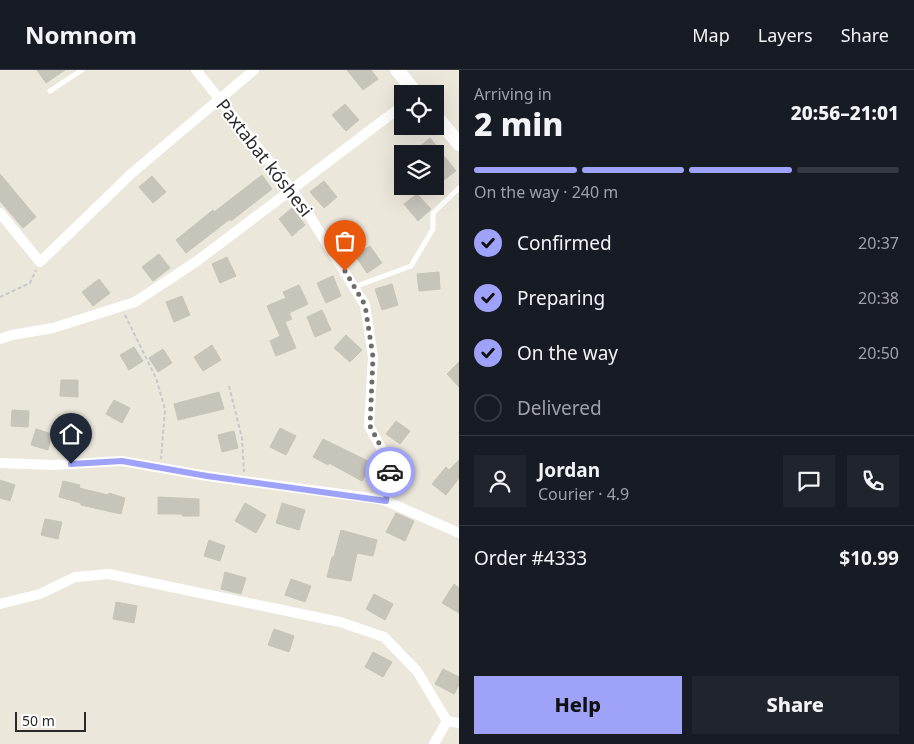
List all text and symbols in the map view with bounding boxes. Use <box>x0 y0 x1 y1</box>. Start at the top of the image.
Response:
text: Nomnom <box>25 18 137 51</box>
text: Map <box>692 23 730 47</box>
text: Layers <box>758 23 813 47</box>
text: Share <box>841 23 889 47</box>
text: Arriving in <box>474 83 552 105</box>
map controls <box>394 85 444 195</box>
button: locate <box>394 85 444 135</box>
street label: Paxtabat kóshesi <box>211 94 318 221</box>
text: 20:56–21:01 <box>791 100 899 126</box>
text: 2 min <box>474 102 563 145</box>
button: layers <box>394 145 444 195</box>
text: On the way · 240 m <box>474 181 618 203</box>
pin <box>324 220 366 271</box>
icon: bag <box>331 227 359 255</box>
icon: check <box>474 229 502 257</box>
text: Confirmed <box>517 230 612 256</box>
text: 20:37 <box>858 232 899 254</box>
icon: check <box>474 284 502 312</box>
text: Preparing <box>517 285 605 311</box>
text: 20:38 <box>858 287 899 309</box>
icon: check <box>474 339 502 367</box>
text: On the way <box>517 340 618 366</box>
text: 20:50 <box>858 342 899 364</box>
text: Delivered <box>517 395 602 421</box>
pin <box>50 413 92 464</box>
icon: home <box>57 420 85 448</box>
courier <box>365 447 415 497</box>
button: person <box>474 455 526 507</box>
button: chat <box>783 455 835 507</box>
button: phone <box>847 455 899 507</box>
text: Jordan <box>538 457 600 483</box>
icon: car <box>376 458 404 486</box>
text: Courier · 4.9 <box>538 483 629 505</box>
text: Order #4333 <box>474 545 587 571</box>
text: $10.99 <box>839 545 899 571</box>
button: Help <box>474 676 682 734</box>
button: Share <box>692 676 899 734</box>
scale bar <box>15 709 86 732</box>
text: 50 m <box>22 711 55 730</box>

